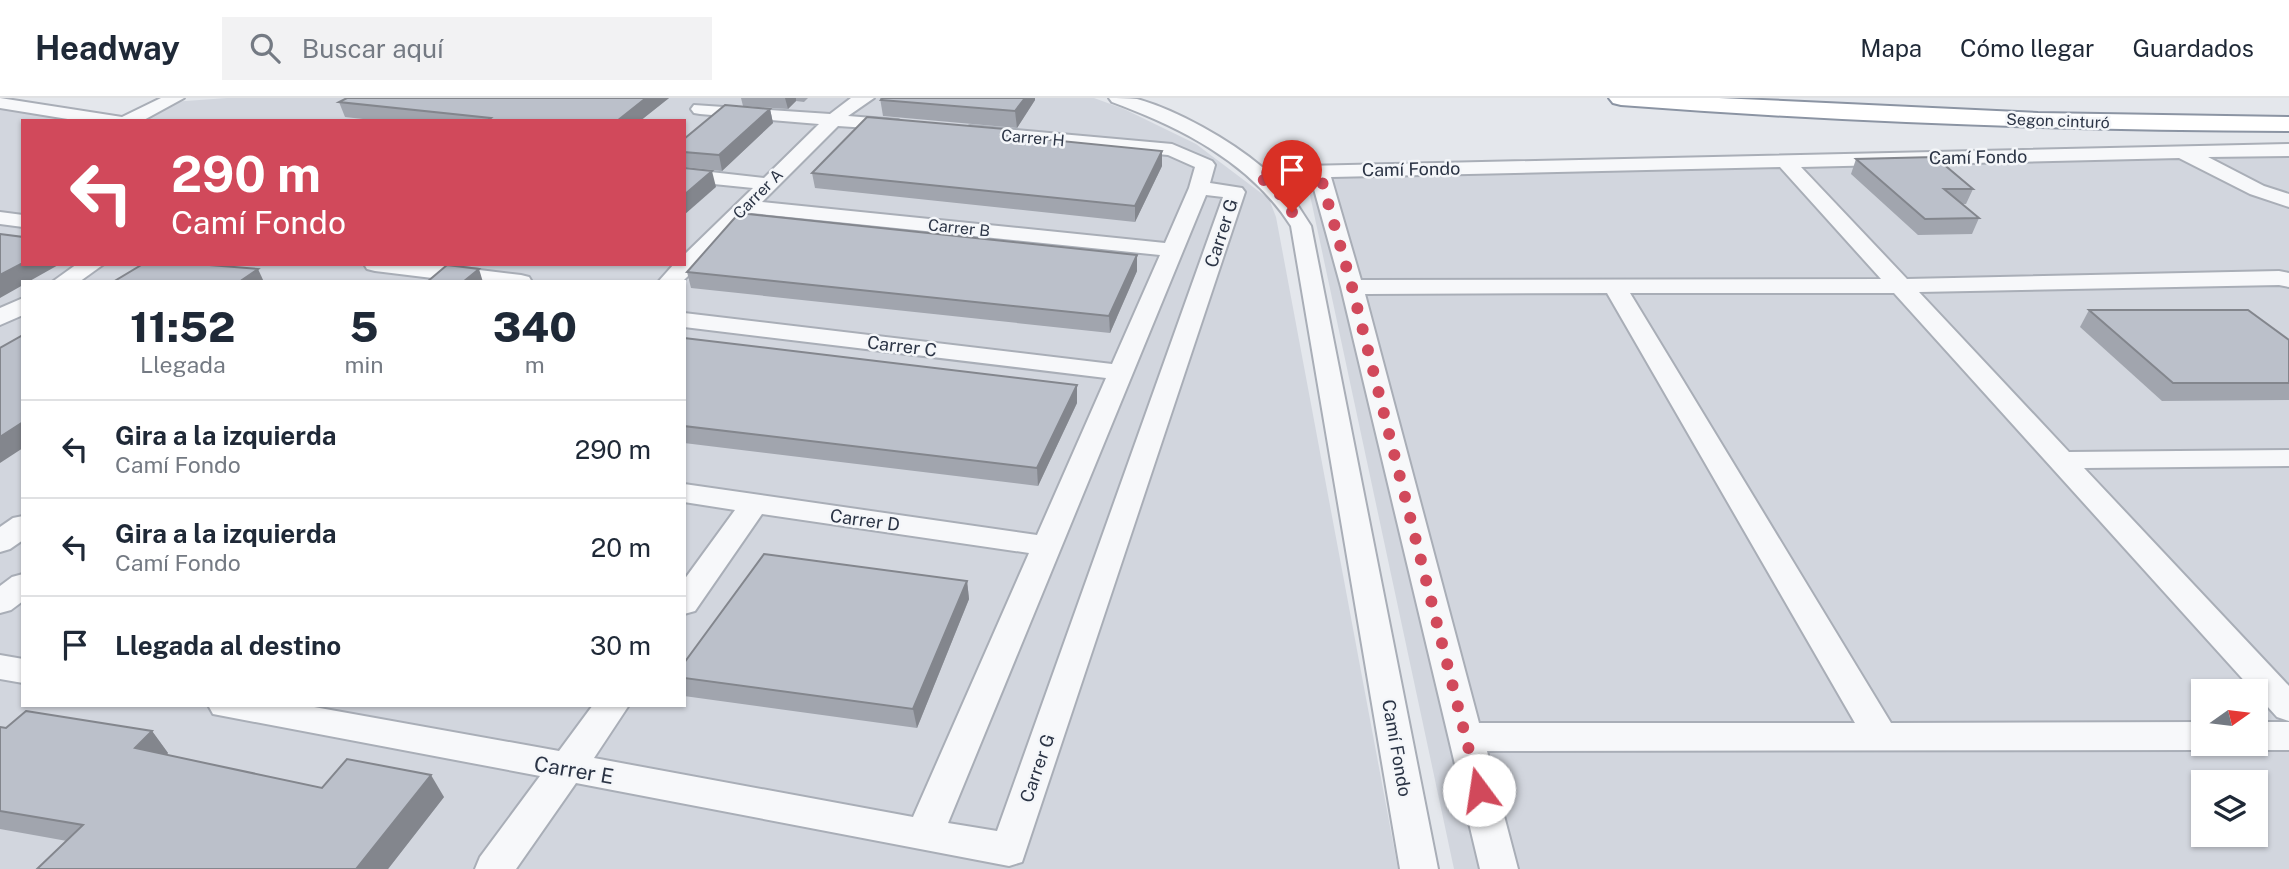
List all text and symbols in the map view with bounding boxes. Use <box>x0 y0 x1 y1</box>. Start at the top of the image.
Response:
search box <box>222 17 712 80</box>
text: Headway <box>35 29 180 67</box>
icon: search <box>246 29 284 67</box>
text: Buscar aquí <box>302 33 444 64</box>
text: Mapa <box>1860 34 1922 62</box>
text: Cómo llegar <box>1960 34 2094 62</box>
text: Guardados <box>2132 34 2254 62</box>
street label: Segon cinturó <box>2006 110 2110 132</box>
street label: Carrer H <box>1000 126 1066 150</box>
pin <box>1262 140 1322 212</box>
text: 290 m <box>171 145 321 203</box>
street label: Camí Fondo <box>1929 146 2027 168</box>
icon: left <box>56 147 147 238</box>
icon: arrive <box>1273 151 1311 189</box>
street label: Camí Fondo <box>1362 158 1460 180</box>
street label: Carrer A <box>729 165 787 223</box>
street label: Carrer G <box>1200 196 1242 270</box>
text: Camí Fondo <box>171 204 346 241</box>
street label: Carrer B <box>927 215 991 241</box>
text: 11:52 <box>130 302 235 351</box>
text: 5 <box>350 302 379 351</box>
text: 340 <box>493 302 577 351</box>
street label: Carrer C <box>866 331 938 361</box>
text: Llegada <box>140 351 226 378</box>
text: min <box>345 351 384 378</box>
text: m <box>525 351 545 378</box>
text: Gira a la izquierda <box>115 420 337 451</box>
icon: left <box>56 430 94 468</box>
text: 290 m <box>575 434 651 465</box>
text: Camí Fondo <box>115 451 241 478</box>
street label: Carrer D <box>829 505 901 535</box>
text: Gira a la izquierda <box>115 518 337 549</box>
icon: left <box>56 528 94 566</box>
text: 20 m <box>591 532 651 563</box>
text: Camí Fondo <box>115 549 241 576</box>
icon: arrive <box>56 626 94 664</box>
text: Llegada al destino <box>115 630 341 661</box>
text: 30 m <box>590 630 651 661</box>
north arrow <box>2191 679 2268 756</box>
map controls <box>2191 679 2268 847</box>
street label: Camí Fondo <box>1378 698 1416 798</box>
street label: Carrer G <box>1016 731 1058 805</box>
street label: Carrer E <box>532 751 616 789</box>
position arrow <box>1442 753 1516 827</box>
button: layers <box>2191 770 2268 847</box>

